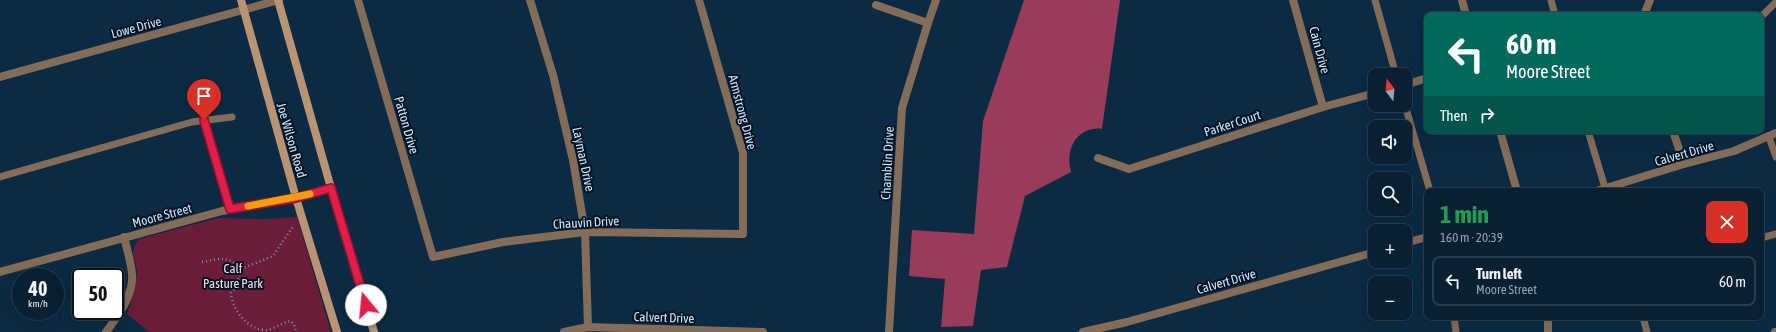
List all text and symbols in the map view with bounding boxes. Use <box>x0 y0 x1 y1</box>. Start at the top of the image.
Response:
street label: Lowe Drive <box>109 14 163 41</box>
street label: Cain Drive <box>1306 25 1333 75</box>
icon: left <box>1440 28 1492 80</box>
text: 60 m <box>1506 28 1556 60</box>
text: Moore Street <box>1506 61 1590 82</box>
north arrow <box>1368 68 1412 112</box>
map controls <box>1368 68 1412 320</box>
street label: Armstrong Drive <box>725 73 760 151</box>
pin <box>187 79 221 120</box>
icon: arrive <box>193 85 215 107</box>
street label: Patton Drive <box>391 95 422 156</box>
street label: Joe Wilson Road <box>274 101 309 179</box>
icon: right <box>1476 104 1498 126</box>
street label: Parker Court <box>1202 107 1263 140</box>
text: Then <box>1440 107 1468 124</box>
button: sound <box>1368 120 1412 164</box>
street label: Layman Drive <box>569 126 598 193</box>
street label: Chamblin Drive <box>878 126 897 200</box>
street label: Calvert Drive <box>1653 138 1716 169</box>
button: search <box>1368 172 1412 216</box>
street label: Moore Street <box>131 200 194 231</box>
text: 1 min <box>1440 201 1489 228</box>
button: close <box>1706 201 1748 243</box>
street label: Chauvin Drive <box>553 213 620 232</box>
button: + <box>1368 224 1412 268</box>
text: 160 m · 20:39 <box>1440 230 1503 245</box>
park label: Calf Pasture Park <box>203 261 263 291</box>
text: Turn left <box>1476 265 1522 282</box>
street label: Calvert Drive <box>1195 266 1258 297</box>
speed limit sign: 50 <box>72 268 124 320</box>
icon: left <box>1442 270 1464 292</box>
text: 60 m <box>1719 273 1746 290</box>
button: − <box>1368 276 1412 320</box>
text: 40 <box>29 277 47 300</box>
text: Moore Street <box>1476 282 1537 297</box>
position arrow <box>345 284 387 326</box>
text: km/h <box>28 298 48 309</box>
street label: Calvert Drive <box>633 309 695 326</box>

